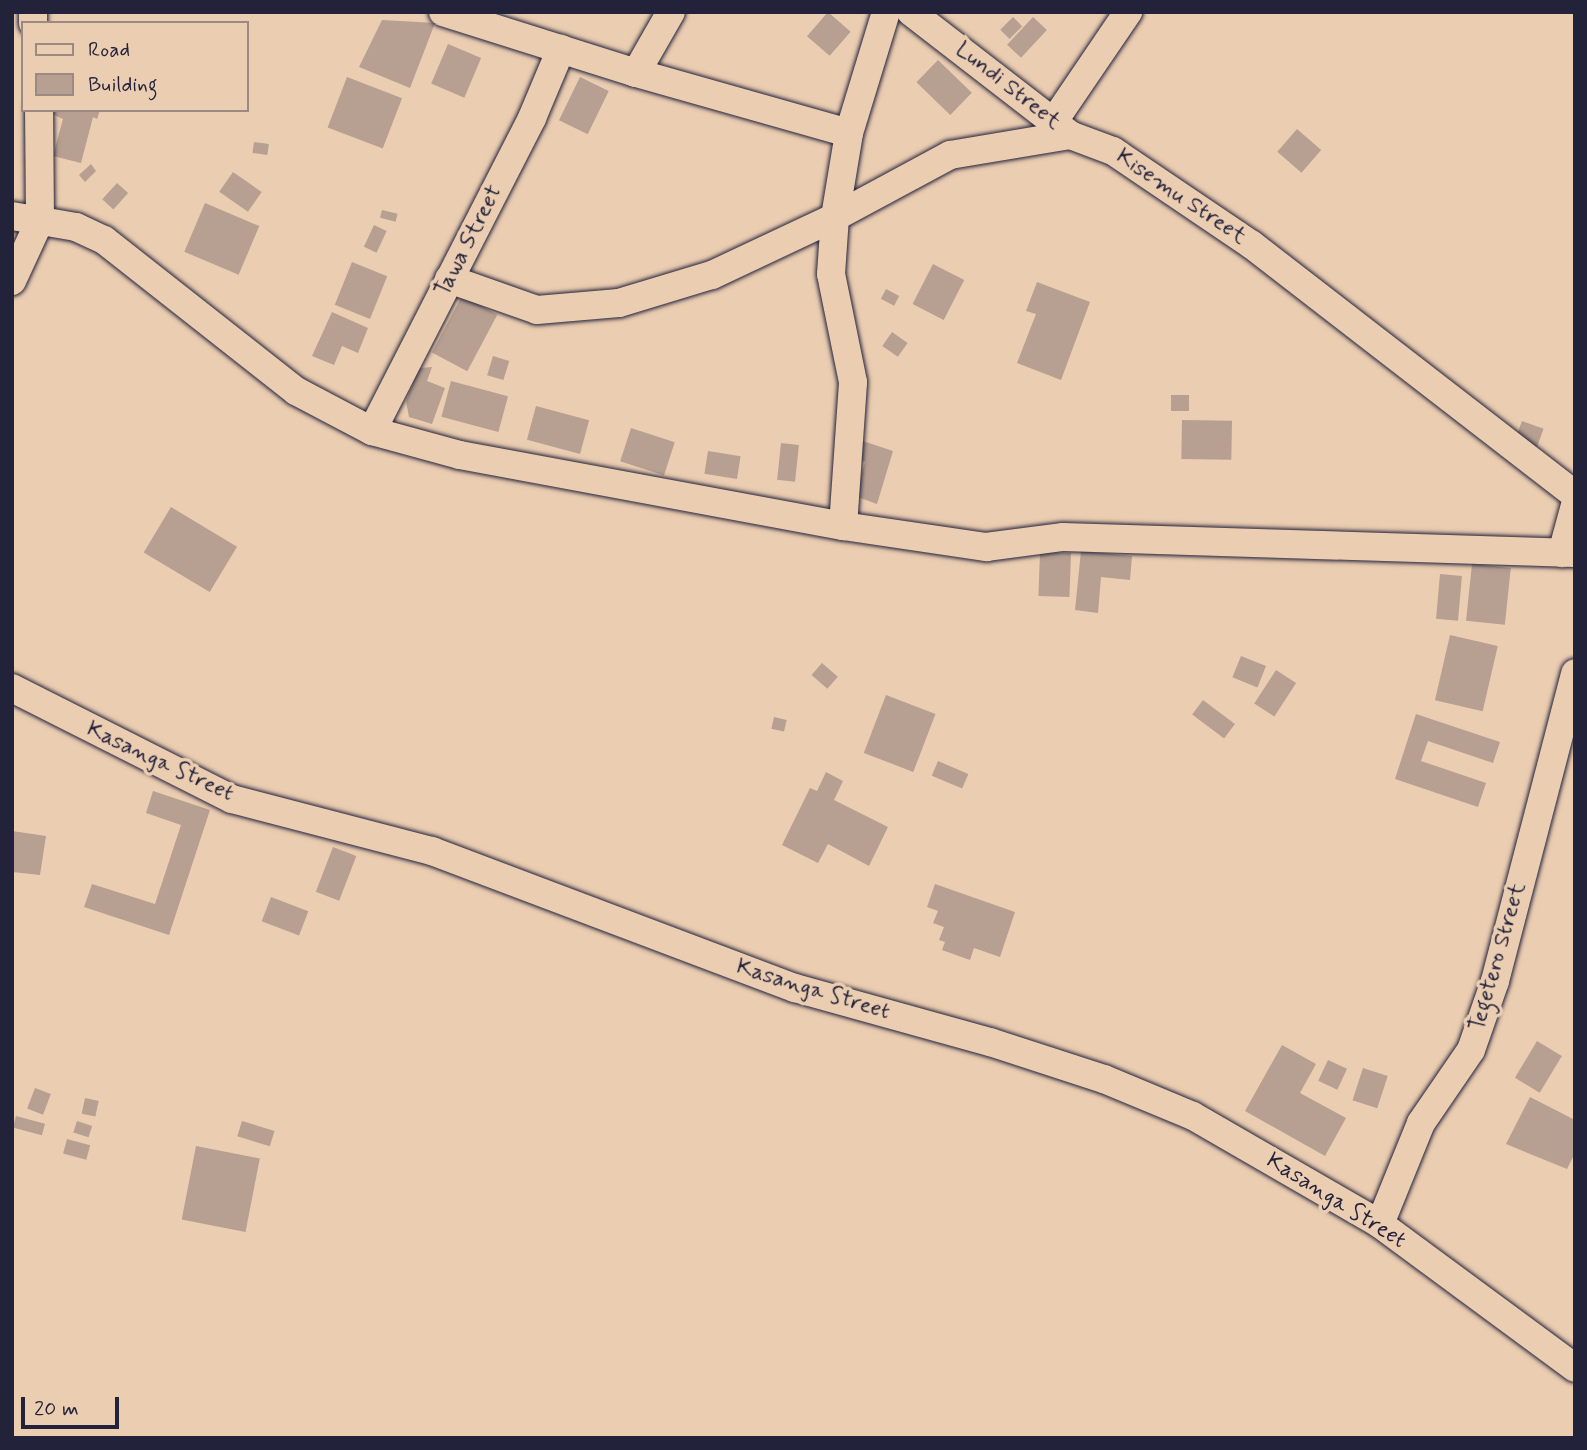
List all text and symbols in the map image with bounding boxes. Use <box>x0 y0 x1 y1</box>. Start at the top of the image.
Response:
legend <box>21 21 248 112</box>
text: Road <box>88 36 130 64</box>
street label: Lundi Street <box>950 36 1066 136</box>
text: Building <box>88 71 158 99</box>
street label: Kisemu Street <box>1110 143 1252 251</box>
street label: Tawa Street <box>429 181 509 301</box>
street label: Kasanga Street <box>80 715 240 809</box>
street label: Tegetero Street <box>1464 880 1532 1034</box>
street label: Kasanga Street <box>731 953 895 1027</box>
street label: Kasanga Street <box>1259 1146 1413 1256</box>
scale bar <box>24 1384 122 1428</box>
text: 20 m <box>34 1395 79 1423</box>

